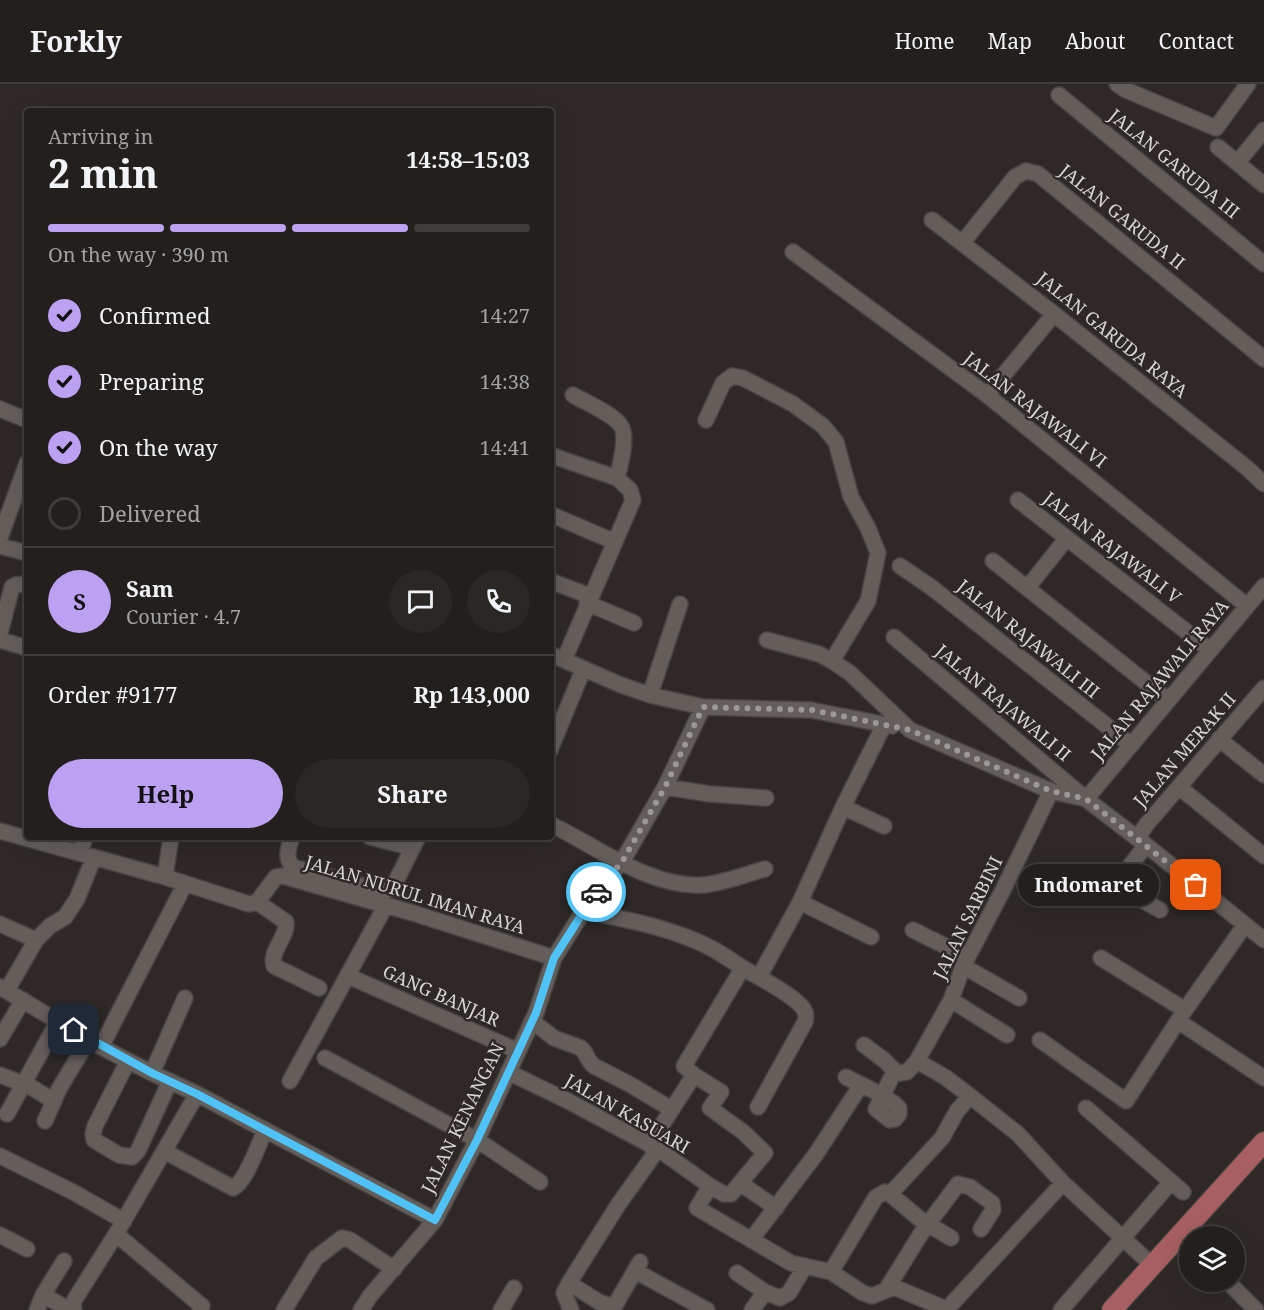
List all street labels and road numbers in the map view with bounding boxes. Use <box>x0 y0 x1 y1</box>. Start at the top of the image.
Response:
street label: JALAN GARUDA III <box>1104 105 1244 223</box>
street label: JALAN GARUDA II <box>1055 160 1189 274</box>
street label: JALAN GARUDA RAYA <box>1031 265 1193 403</box>
street label: JALAN RAJAWALI VI <box>958 345 1112 473</box>
street label: JALAN RAJAWALI V <box>1038 485 1187 609</box>
street label: JALAN RAJAWALI III <box>953 575 1103 703</box>
street label: JALAN RAJAWALI RAYA <box>1084 594 1234 765</box>
street label: JALAN RAJAWALI II <box>931 640 1075 766</box>
street label: JALAN MERAK II <box>1127 687 1241 813</box>
street label: JALAN NURUL IMAN RAYA <box>301 849 529 939</box>
street label: JALAN SARBINI <box>926 852 1007 984</box>
street label: GANG BANJAR <box>379 959 504 1032</box>
street label: JALAN KENANGAN <box>415 1038 509 1198</box>
street label: JALAN KASUARI <box>560 1067 694 1159</box>

